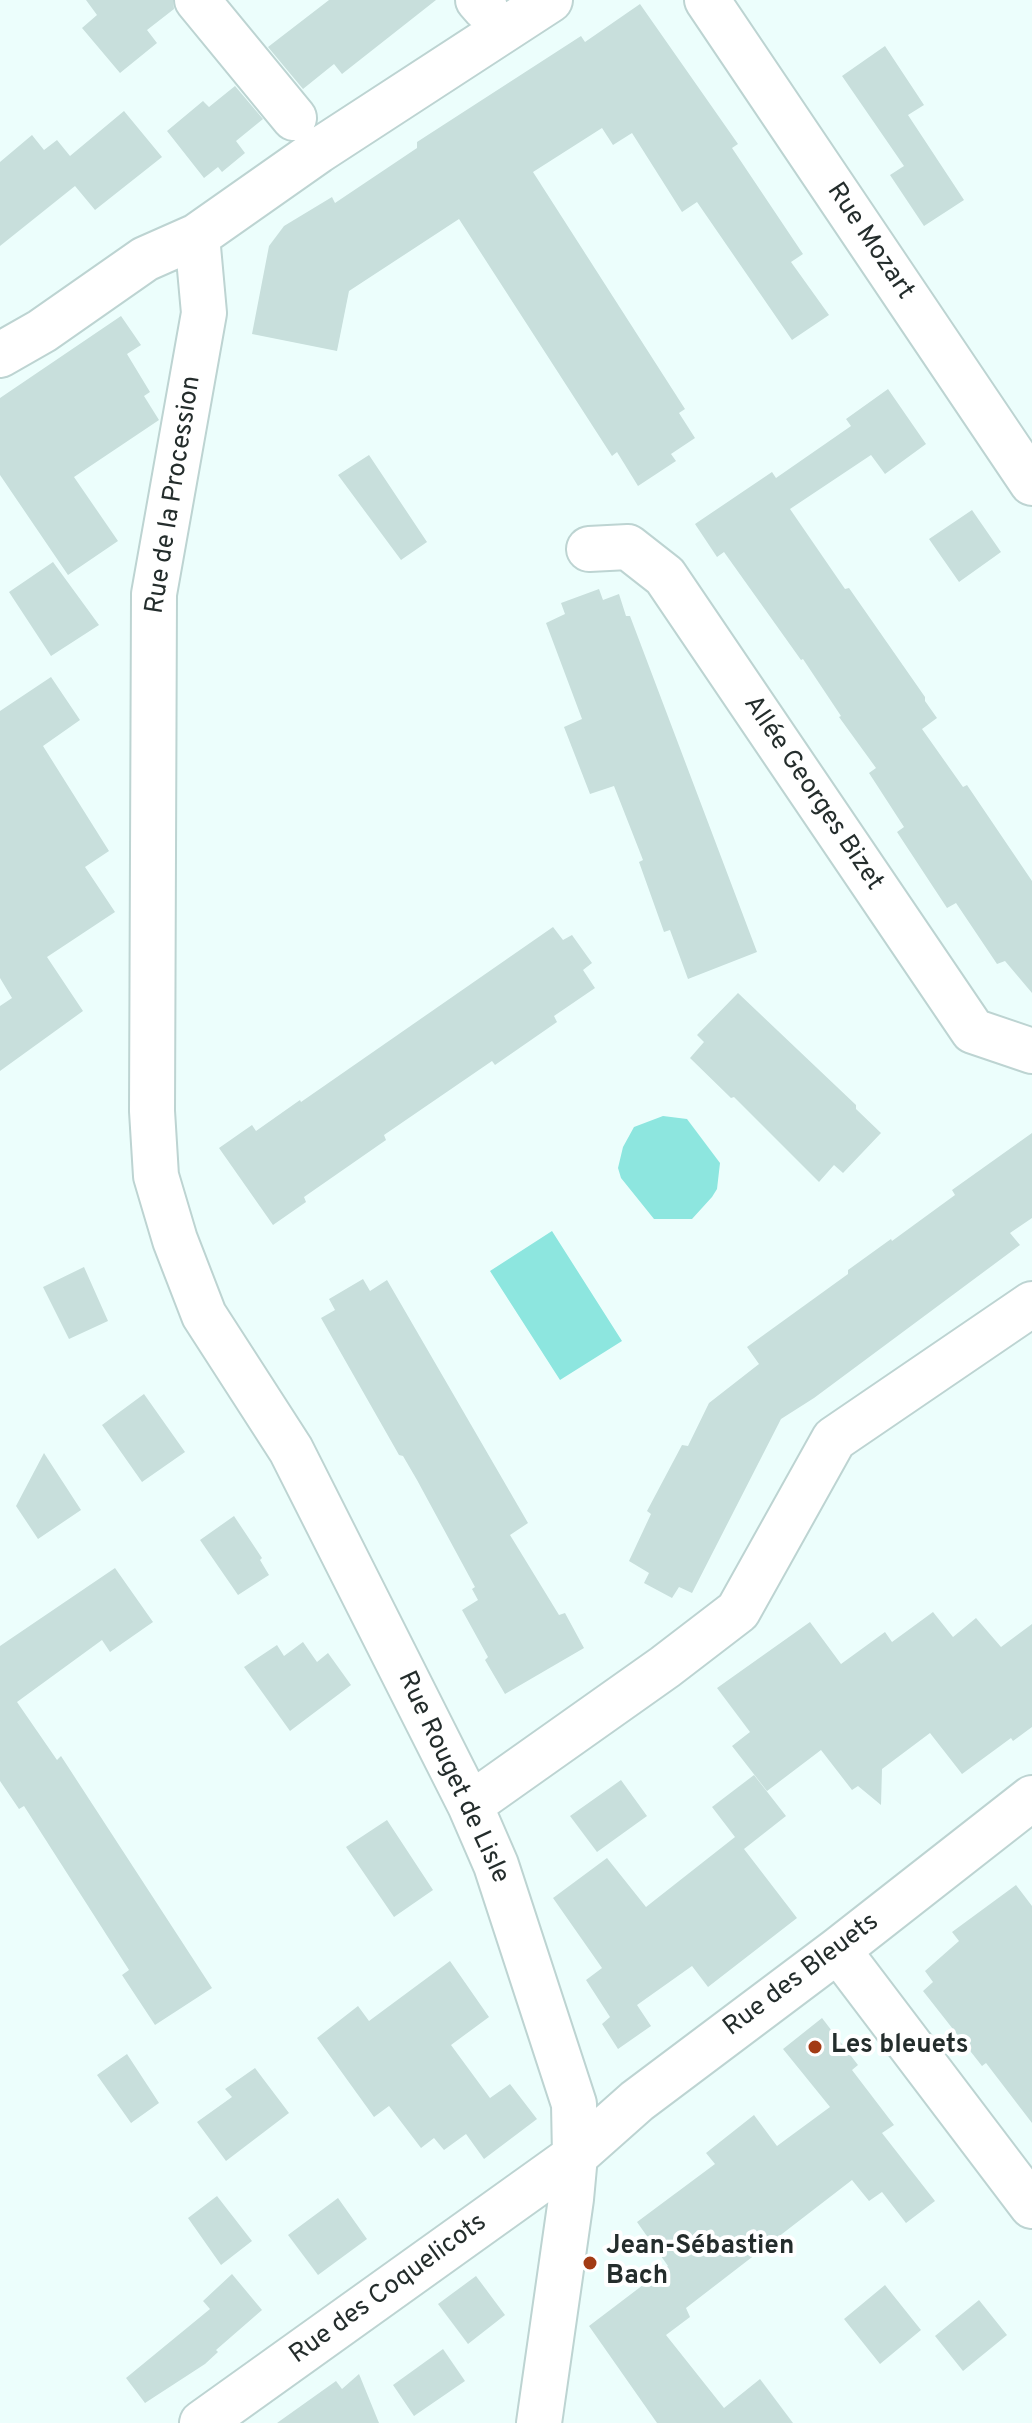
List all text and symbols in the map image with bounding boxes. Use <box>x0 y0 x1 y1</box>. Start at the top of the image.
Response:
street label: Rue Mozart <box>819 178 919 306</box>
street label: Rue de la Procession <box>141 374 209 616</box>
street label: Allée Georges Bizet <box>735 691 889 897</box>
street label: Rue Rouget de Lisle <box>389 1667 515 1889</box>
street label: Rue des Bleuets <box>718 1908 886 2044</box>
place label: Les bleuets <box>831 2031 969 2063</box>
marker: Les bleuets <box>806 2038 824 2056</box>
street label: Rue des Coquelicots <box>284 2208 494 2372</box>
place label: Jean-Sébastien Bach <box>606 2232 794 2294</box>
marker: Jean-Sébastien Bach <box>581 2254 599 2272</box>

